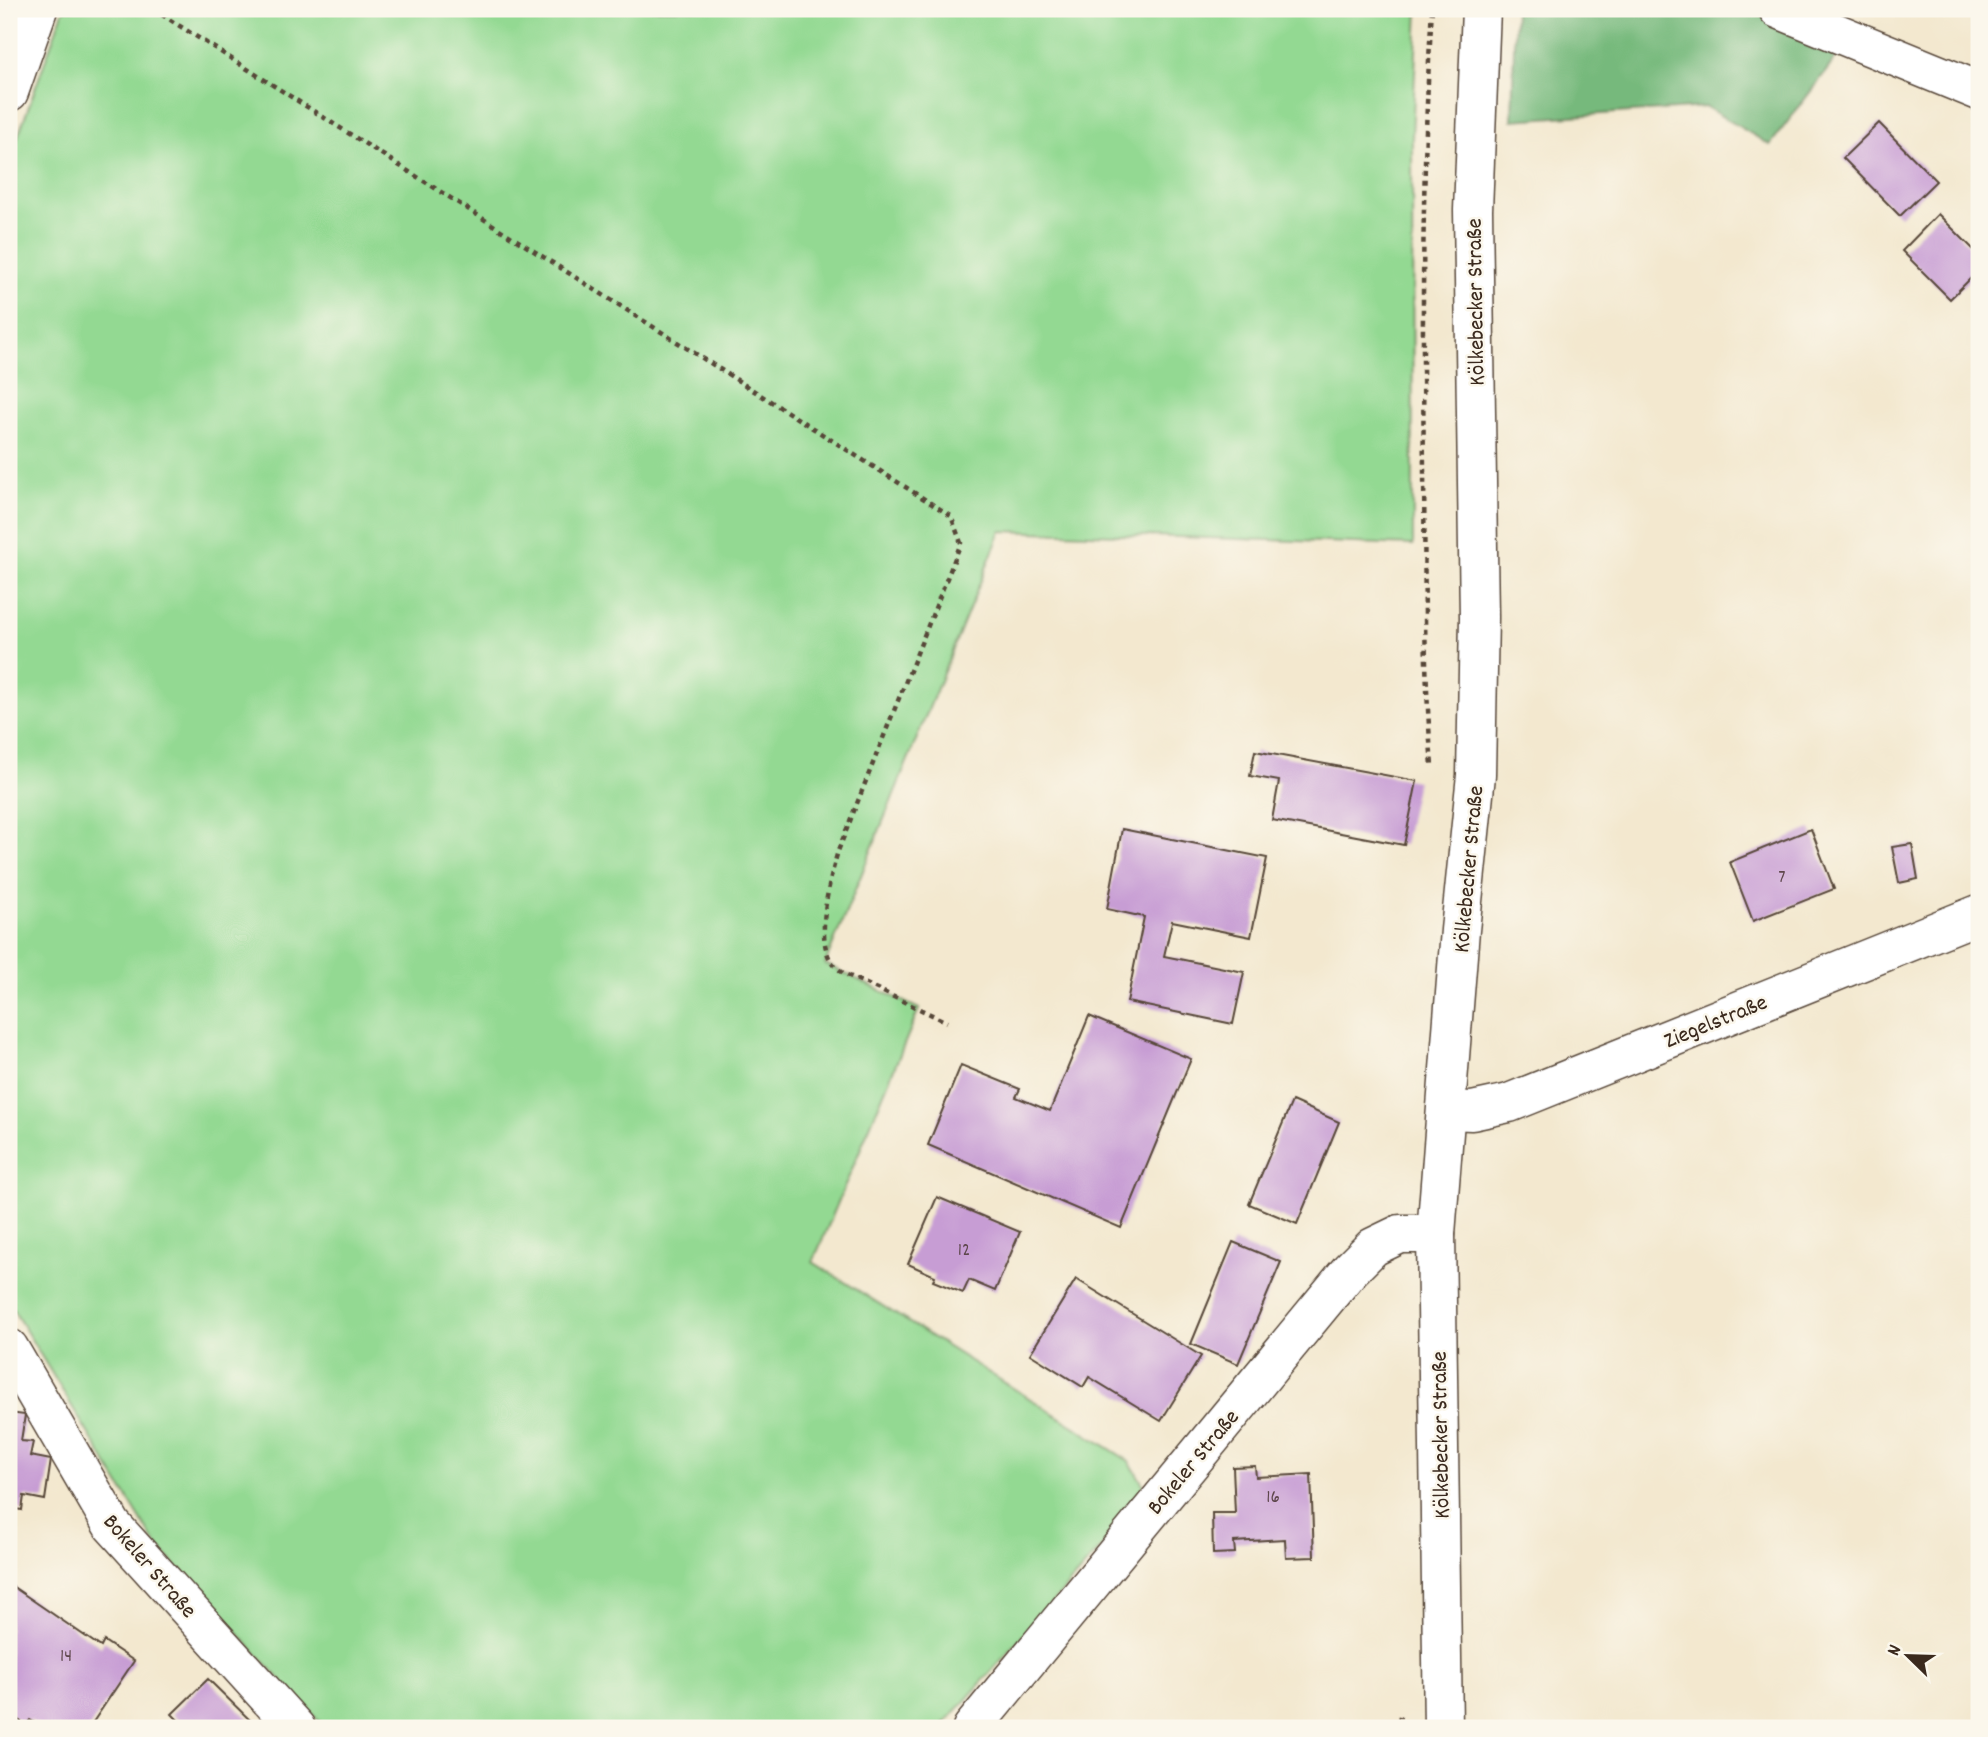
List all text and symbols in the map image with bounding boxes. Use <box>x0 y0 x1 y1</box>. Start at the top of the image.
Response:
street label: Kölkebecker Straße <box>1460 218 1495 386</box>
street label: Kölkebecker Straße <box>1447 784 1494 954</box>
house number: 7 <box>1778 865 1786 892</box>
street label: Ziegelstraße <box>1660 988 1773 1059</box>
house number: 12 <box>958 1238 970 1265</box>
street label: Kölkebecker Straße <box>1425 1351 1460 1519</box>
street label: Bokeler Straße <box>1141 1403 1249 1523</box>
house number: 16 <box>1266 1485 1280 1512</box>
street label: Bokeler Straße <box>94 1508 203 1627</box>
north arrow <box>1872 1622 1942 1692</box>
text: N <box>1881 1641 1910 1660</box>
house number: 14 <box>60 1644 72 1671</box>

